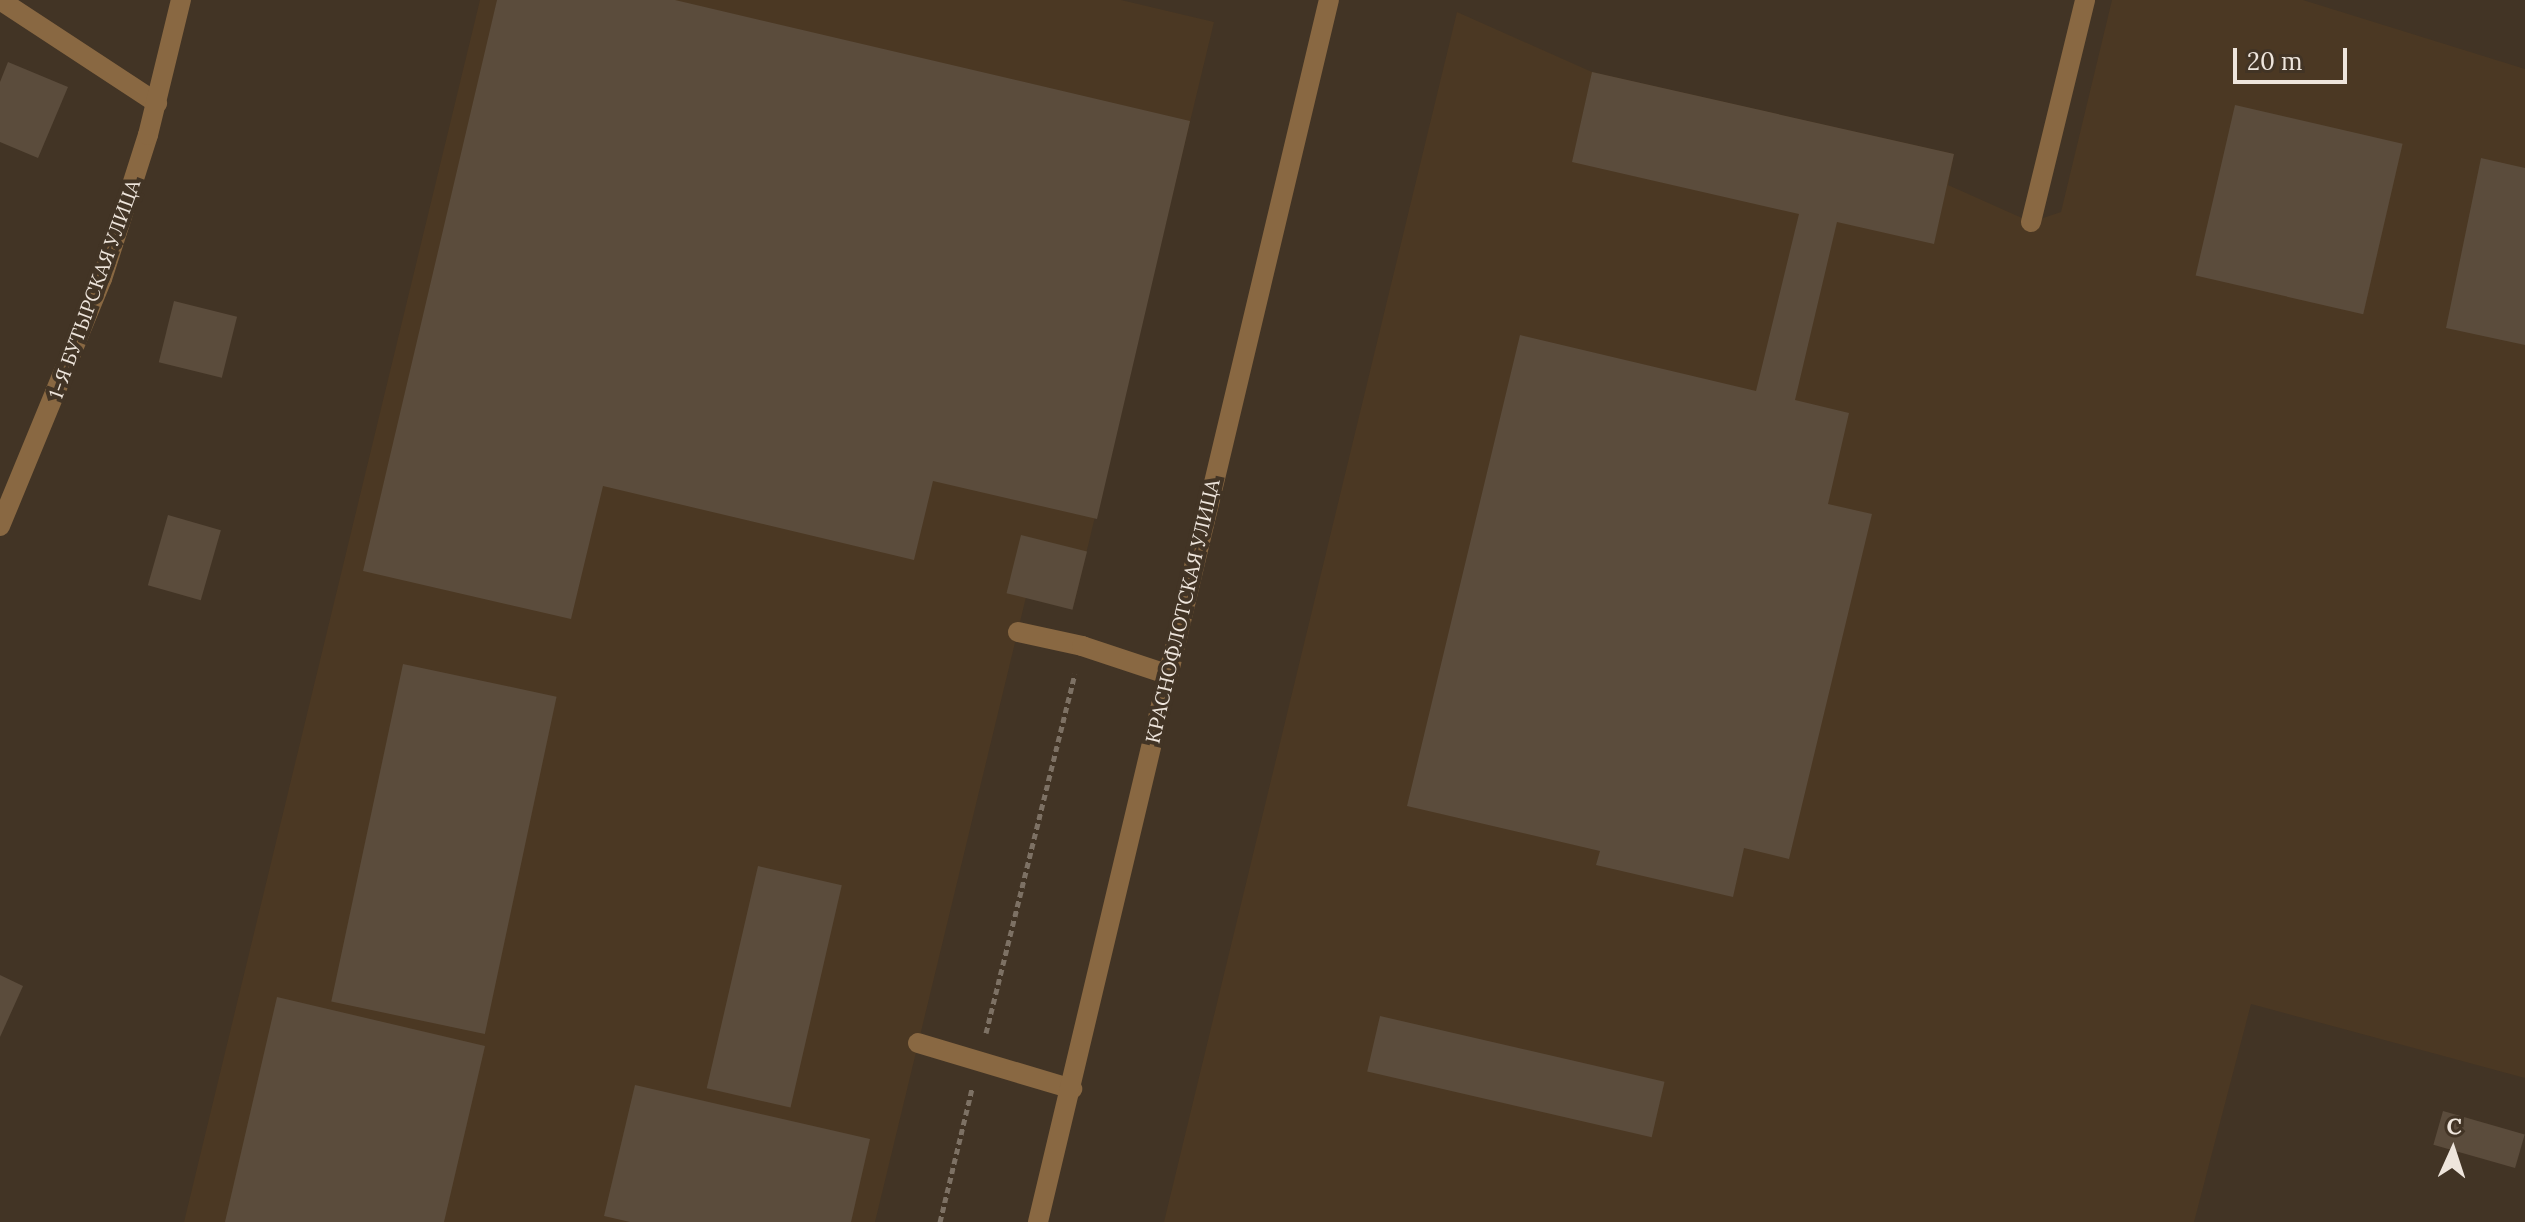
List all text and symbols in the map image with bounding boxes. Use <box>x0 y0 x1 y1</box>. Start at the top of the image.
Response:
scale bar <box>2237 32 2351 82</box>
text: 20 m <box>2247 46 2303 77</box>
street label: 1-Я БУТЫРСКАЯ УЛИЦА <box>43 176 145 402</box>
street label: КРАСНОФЛОТСКАЯ УЛИЦА <box>1140 477 1224 745</box>
north arrow <box>2413 1110 2493 1190</box>
text: С <box>2446 1112 2463 1140</box>

